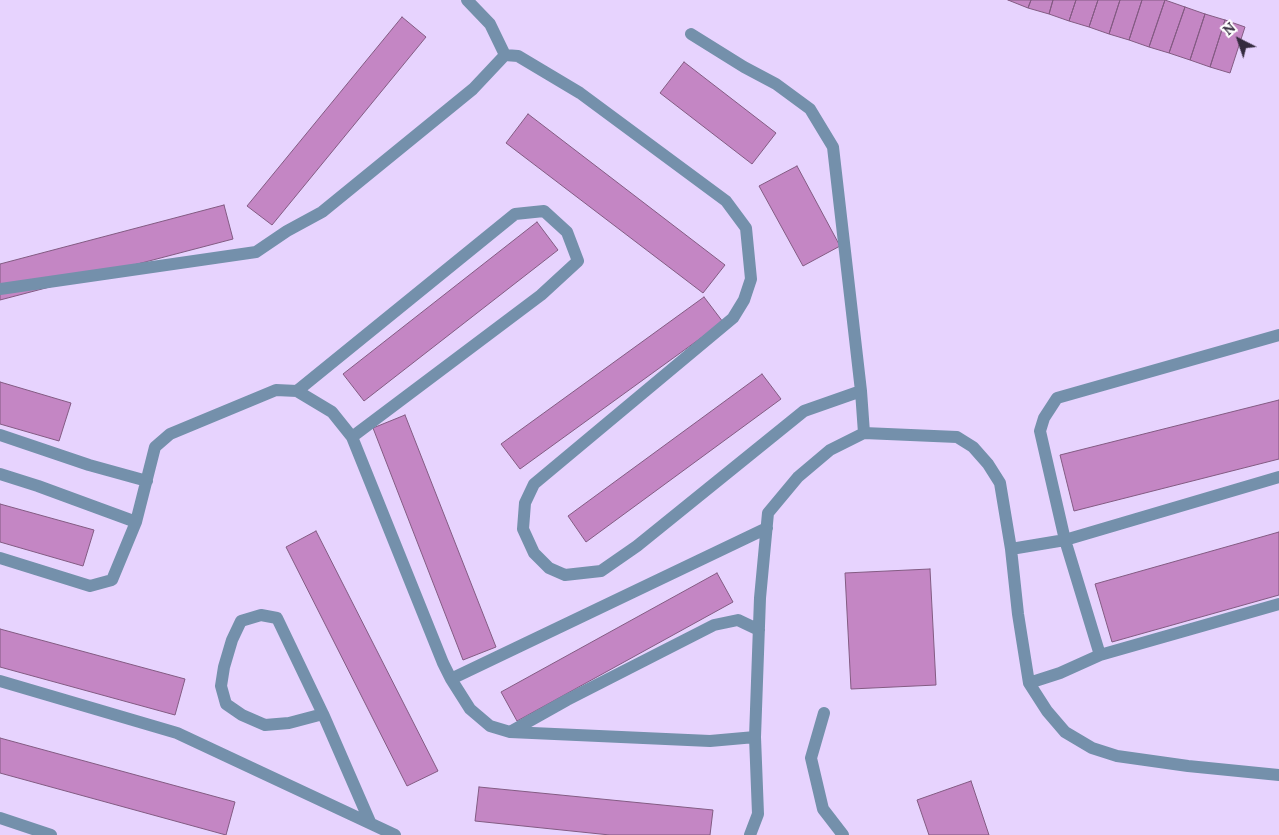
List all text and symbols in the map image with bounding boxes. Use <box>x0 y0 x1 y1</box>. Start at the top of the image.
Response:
north arrow <box>1214 15 1264 65</box>
text: N <box>1219 18 1239 39</box>

